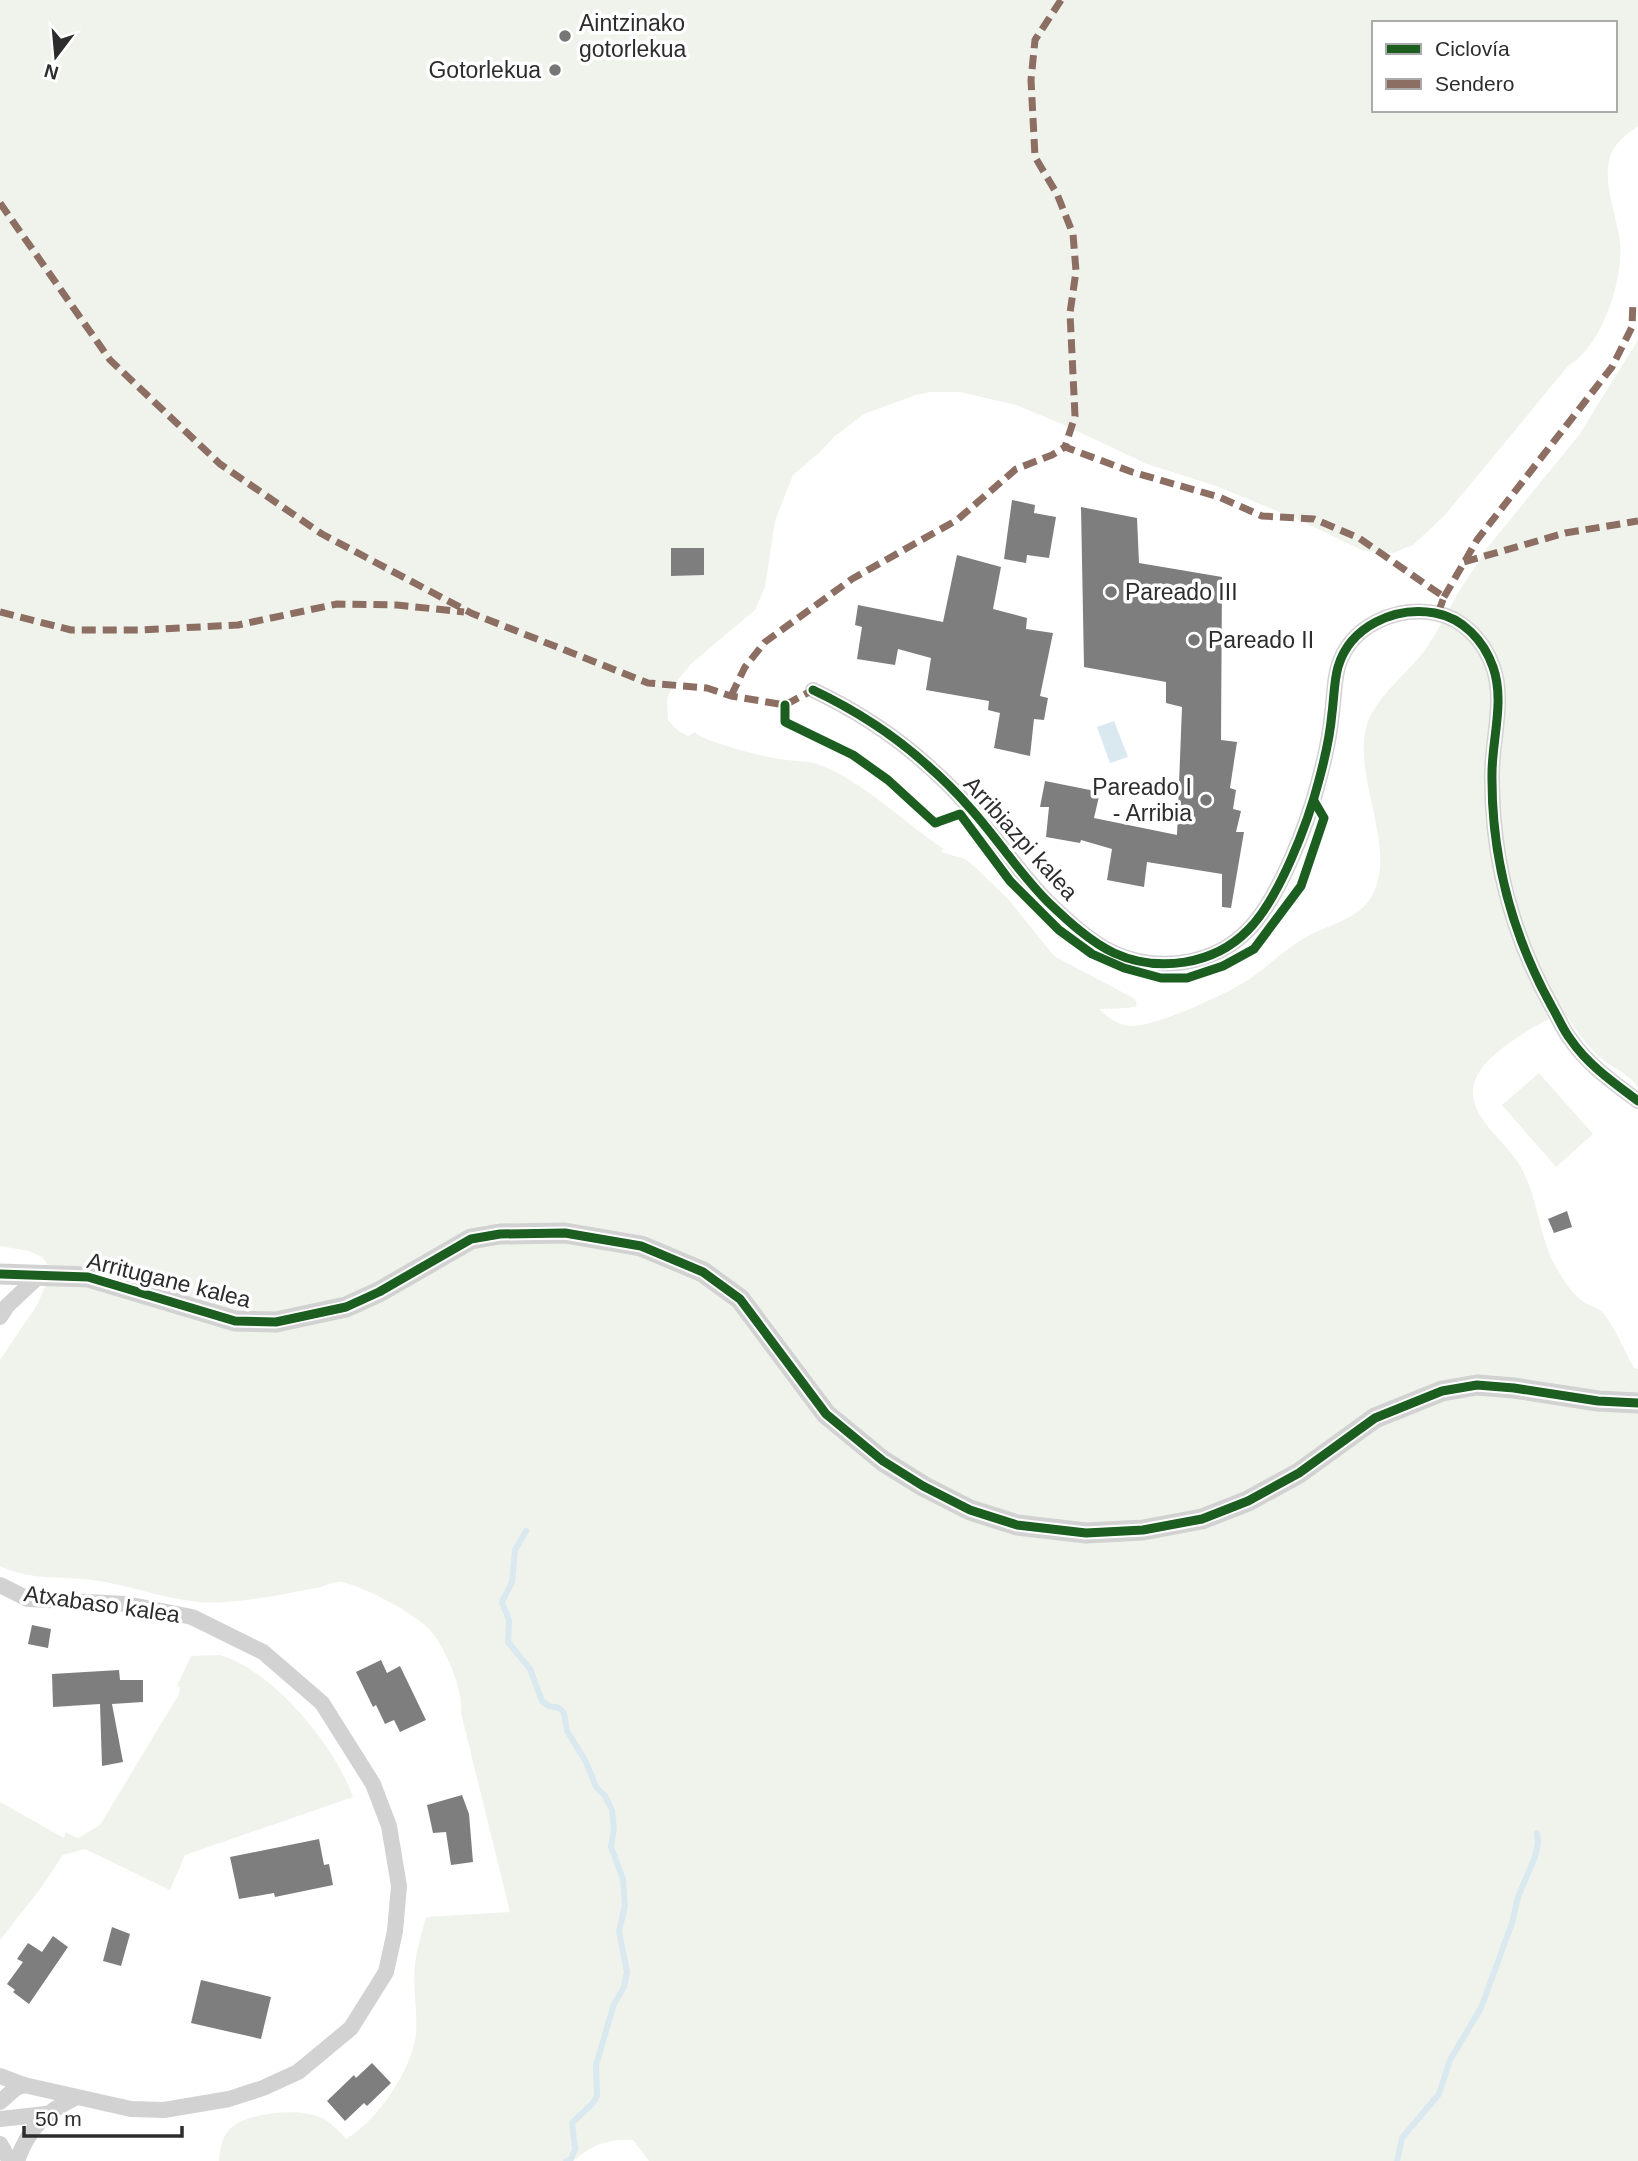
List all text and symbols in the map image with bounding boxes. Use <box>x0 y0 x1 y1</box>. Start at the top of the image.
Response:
place label: Aintzinako gotorlekua <box>579 10 687 62</box>
north arrow <box>21 21 91 91</box>
legend <box>1372 21 1617 112</box>
marker: Aintzinako gotorlekua <box>557 28 573 44</box>
text: Ciclovía <box>1435 37 1510 60</box>
place label: Gotorlekua <box>428 57 541 83</box>
text: N <box>42 60 61 84</box>
marker: Gotorlekua <box>547 62 563 78</box>
text: Sendero <box>1435 72 1514 95</box>
place label: Pareado III <box>1125 579 1238 605</box>
marker: Pareado III <box>1103 584 1119 600</box>
place label: Pareado II <box>1208 627 1314 653</box>
marker: Pareado II <box>1186 632 1202 648</box>
street label: Arribiazpi kalea <box>959 771 1083 905</box>
place label: Pareado I - Arribia <box>1092 774 1192 826</box>
marker: Pareado I - Arribia <box>1198 792 1214 808</box>
street label: Arritugane kalea <box>85 1247 254 1313</box>
street label: Atxabaso kalea <box>22 1580 182 1628</box>
scale bar <box>24 2094 182 2138</box>
text: 50 m <box>35 2107 82 2130</box>

